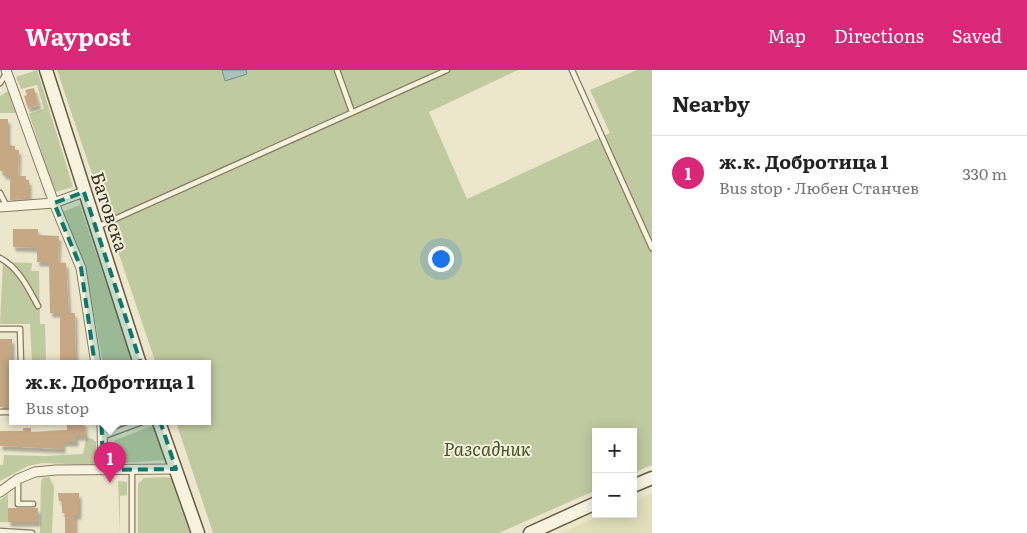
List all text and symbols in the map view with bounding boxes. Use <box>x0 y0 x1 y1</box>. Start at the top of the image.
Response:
text: Waypost <box>25 18 131 53</box>
text: Map <box>768 22 806 49</box>
text: Directions <box>834 22 924 49</box>
text: Saved <box>952 22 1002 49</box>
text: Nearby <box>672 87 750 118</box>
text: ж.к. Добротица 1 <box>719 147 888 175</box>
text: 1 <box>685 161 691 185</box>
text: 330 m <box>962 161 1007 185</box>
street label: Батовска <box>85 168 136 255</box>
text: Bus stop · Любен Станчев <box>719 175 919 199</box>
your location <box>428 246 454 272</box>
popup <box>9 360 211 425</box>
text: ж.к. Добротица 1 <box>25 367 195 395</box>
text: Bus stop <box>25 395 89 419</box>
map controls <box>592 428 637 518</box>
button: + <box>592 428 637 473</box>
park label: Разсадник <box>443 435 531 462</box>
pin: 1 <box>94 442 126 483</box>
button: − <box>592 473 637 518</box>

